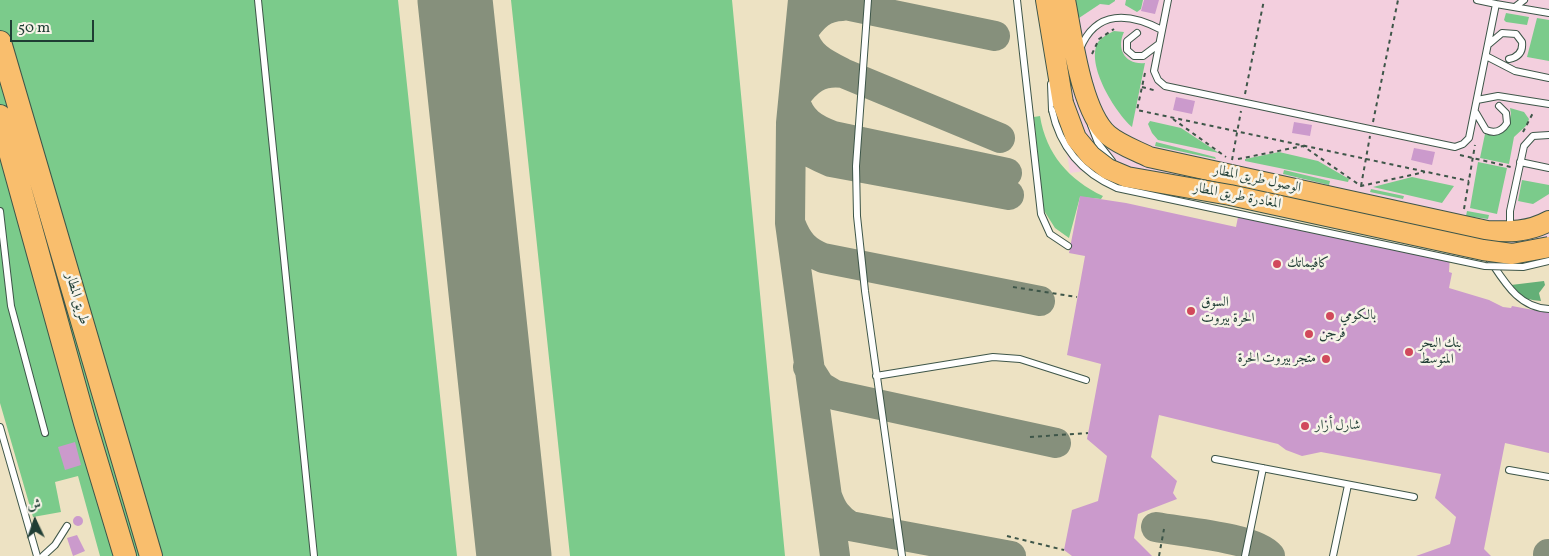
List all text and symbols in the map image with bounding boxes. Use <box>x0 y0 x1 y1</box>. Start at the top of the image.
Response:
scale bar <box>12 10 96 42</box>
text: 50 m <box>18 18 50 39</box>
street label: الوصول طريق المطار <box>1212 163 1302 197</box>
street label: المغادرة طريق المطار <box>1192 180 1282 214</box>
place label: كافيماتك <box>1287 256 1329 272</box>
marker: كافيماتك <box>1271 258 1283 270</box>
street label: طريق المطار <box>61 271 91 327</box>
place label: السوق الحرة بيروت <box>1201 295 1255 328</box>
marker: السوق الحرة بيروت <box>1185 305 1197 317</box>
place label: بالكومي <box>1340 308 1376 324</box>
marker: بالكومي <box>1324 310 1336 322</box>
place label: فرجن <box>1319 326 1346 342</box>
marker: فرجن <box>1303 328 1315 340</box>
place label: بنك البحر المتوسط <box>1419 336 1461 368</box>
marker: بنك البحر المتوسط <box>1403 346 1415 358</box>
place label: متجر بيروت الحرة <box>1237 351 1316 367</box>
marker: متجر بيروت الحرة <box>1320 353 1332 365</box>
place label: شارل أزار <box>1315 418 1360 434</box>
marker: شارل أزار <box>1299 420 1311 432</box>
north arrow <box>10 496 60 546</box>
text: ش <box>27 496 42 515</box>

